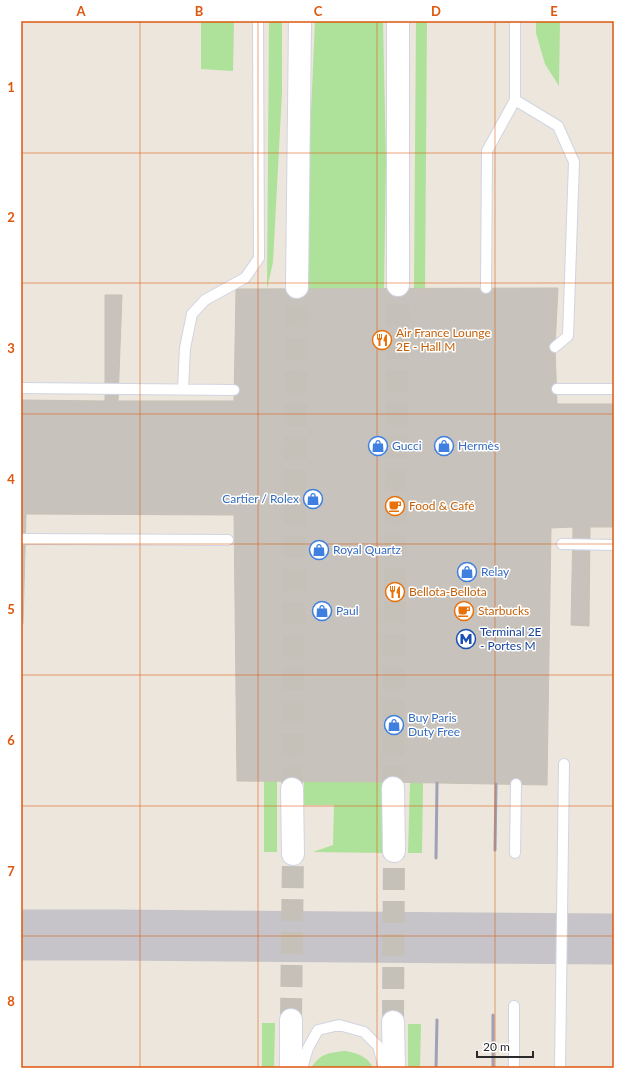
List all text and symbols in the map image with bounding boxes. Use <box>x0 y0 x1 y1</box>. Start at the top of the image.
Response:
text: A <box>75 3 86 19</box>
text: B <box>195 3 204 19</box>
text: C <box>314 3 323 19</box>
text: D <box>431 3 441 19</box>
text: E <box>550 3 558 19</box>
text: 1 <box>7 79 15 95</box>
text: 2 <box>7 209 15 225</box>
place label: Air France Lounge 2E - Hall M <box>396 325 491 354</box>
restaurant icon: Air France Lounge 2E - Hall M <box>371 329 393 351</box>
text: 3 <box>7 340 15 356</box>
shop icon: Gucci <box>367 435 389 457</box>
shop icon: Hermès <box>433 435 455 457</box>
place label: Gucci <box>392 438 422 453</box>
place label: Hermès <box>458 438 499 453</box>
text: 4 <box>7 471 15 487</box>
shop icon: Cartier / Rolex <box>302 488 324 510</box>
place label: Cartier / Rolex <box>222 491 299 506</box>
cafe icon: Food & Café <box>384 495 406 517</box>
place label: Food & Café <box>409 498 475 513</box>
shop icon: Royal Quartz <box>308 539 330 561</box>
place label: Royal Quartz <box>333 542 402 557</box>
shop icon: Relay <box>456 561 478 583</box>
place label: Relay <box>481 564 510 579</box>
restaurant icon: Bellota-Bellota <box>384 581 406 603</box>
place label: Bellota-Bellota <box>409 584 487 599</box>
shop icon: Paul <box>311 600 333 622</box>
cafe icon: Starbucks <box>453 600 475 622</box>
text: 5 <box>7 601 15 617</box>
place label: Paul <box>336 603 359 618</box>
place label: Starbucks <box>478 603 529 618</box>
place label: Terminal 2E - Portes M <box>480 624 542 653</box>
metro station icon: Terminal 2E - Portes M <box>455 628 477 650</box>
place label: Buy Paris Duty Free <box>408 710 460 739</box>
shop icon: Buy Paris Duty Free <box>383 714 405 736</box>
text: 6 <box>7 732 15 748</box>
text: 7 <box>7 863 15 879</box>
text: 8 <box>7 993 15 1009</box>
scale bar <box>477 1033 533 1059</box>
text: 20 m <box>483 1039 510 1054</box>

